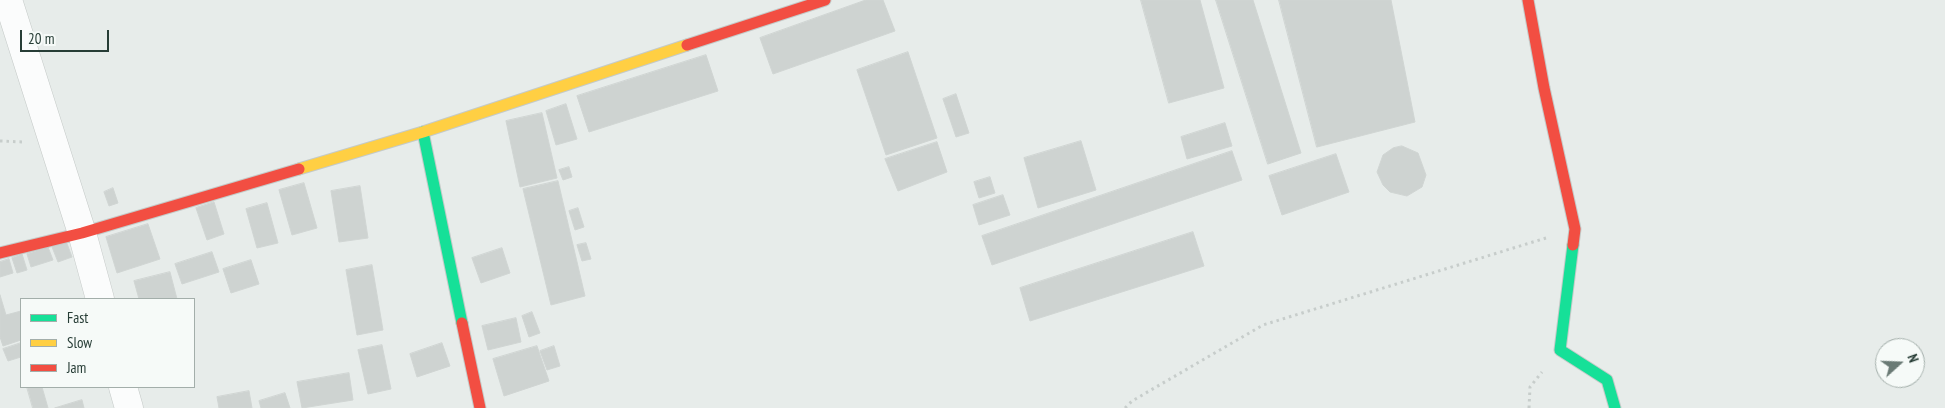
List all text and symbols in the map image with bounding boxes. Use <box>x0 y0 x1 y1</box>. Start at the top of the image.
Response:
scale bar <box>22 20 111 52</box>
text: 20 m <box>28 29 54 48</box>
legend <box>20 298 195 388</box>
text: Fast <box>67 308 88 327</box>
text: Slow <box>67 333 92 352</box>
north arrow <box>1875 338 1925 388</box>
text: N <box>1903 352 1923 365</box>
text: Jam <box>67 358 86 377</box>

